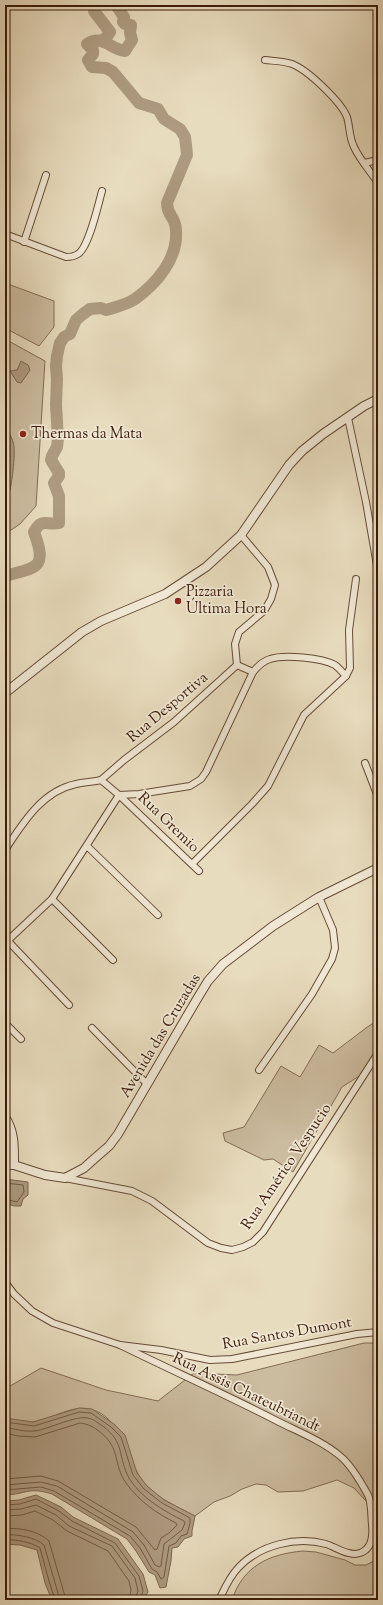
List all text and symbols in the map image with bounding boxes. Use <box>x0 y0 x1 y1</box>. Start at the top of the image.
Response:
place label: Thermas da Mata <box>31 424 142 445</box>
marker: Thermas da Mata <box>18 429 28 439</box>
place label: Pizzaria Última Hora <box>186 582 267 620</box>
marker: Pizzaria Última Hora <box>173 596 183 606</box>
street label: Rua Desportiva <box>123 668 213 748</box>
street label: Rua Gremio <box>132 788 204 858</box>
street label: Avenida das Cruzadas <box>116 970 207 1102</box>
street label: Rua Américo Vespucio <box>237 1100 337 1234</box>
street label: Rua Santos Dumont <box>221 1312 353 1356</box>
street label: Rua Assis Chateubriandt <box>169 1348 323 1438</box>

